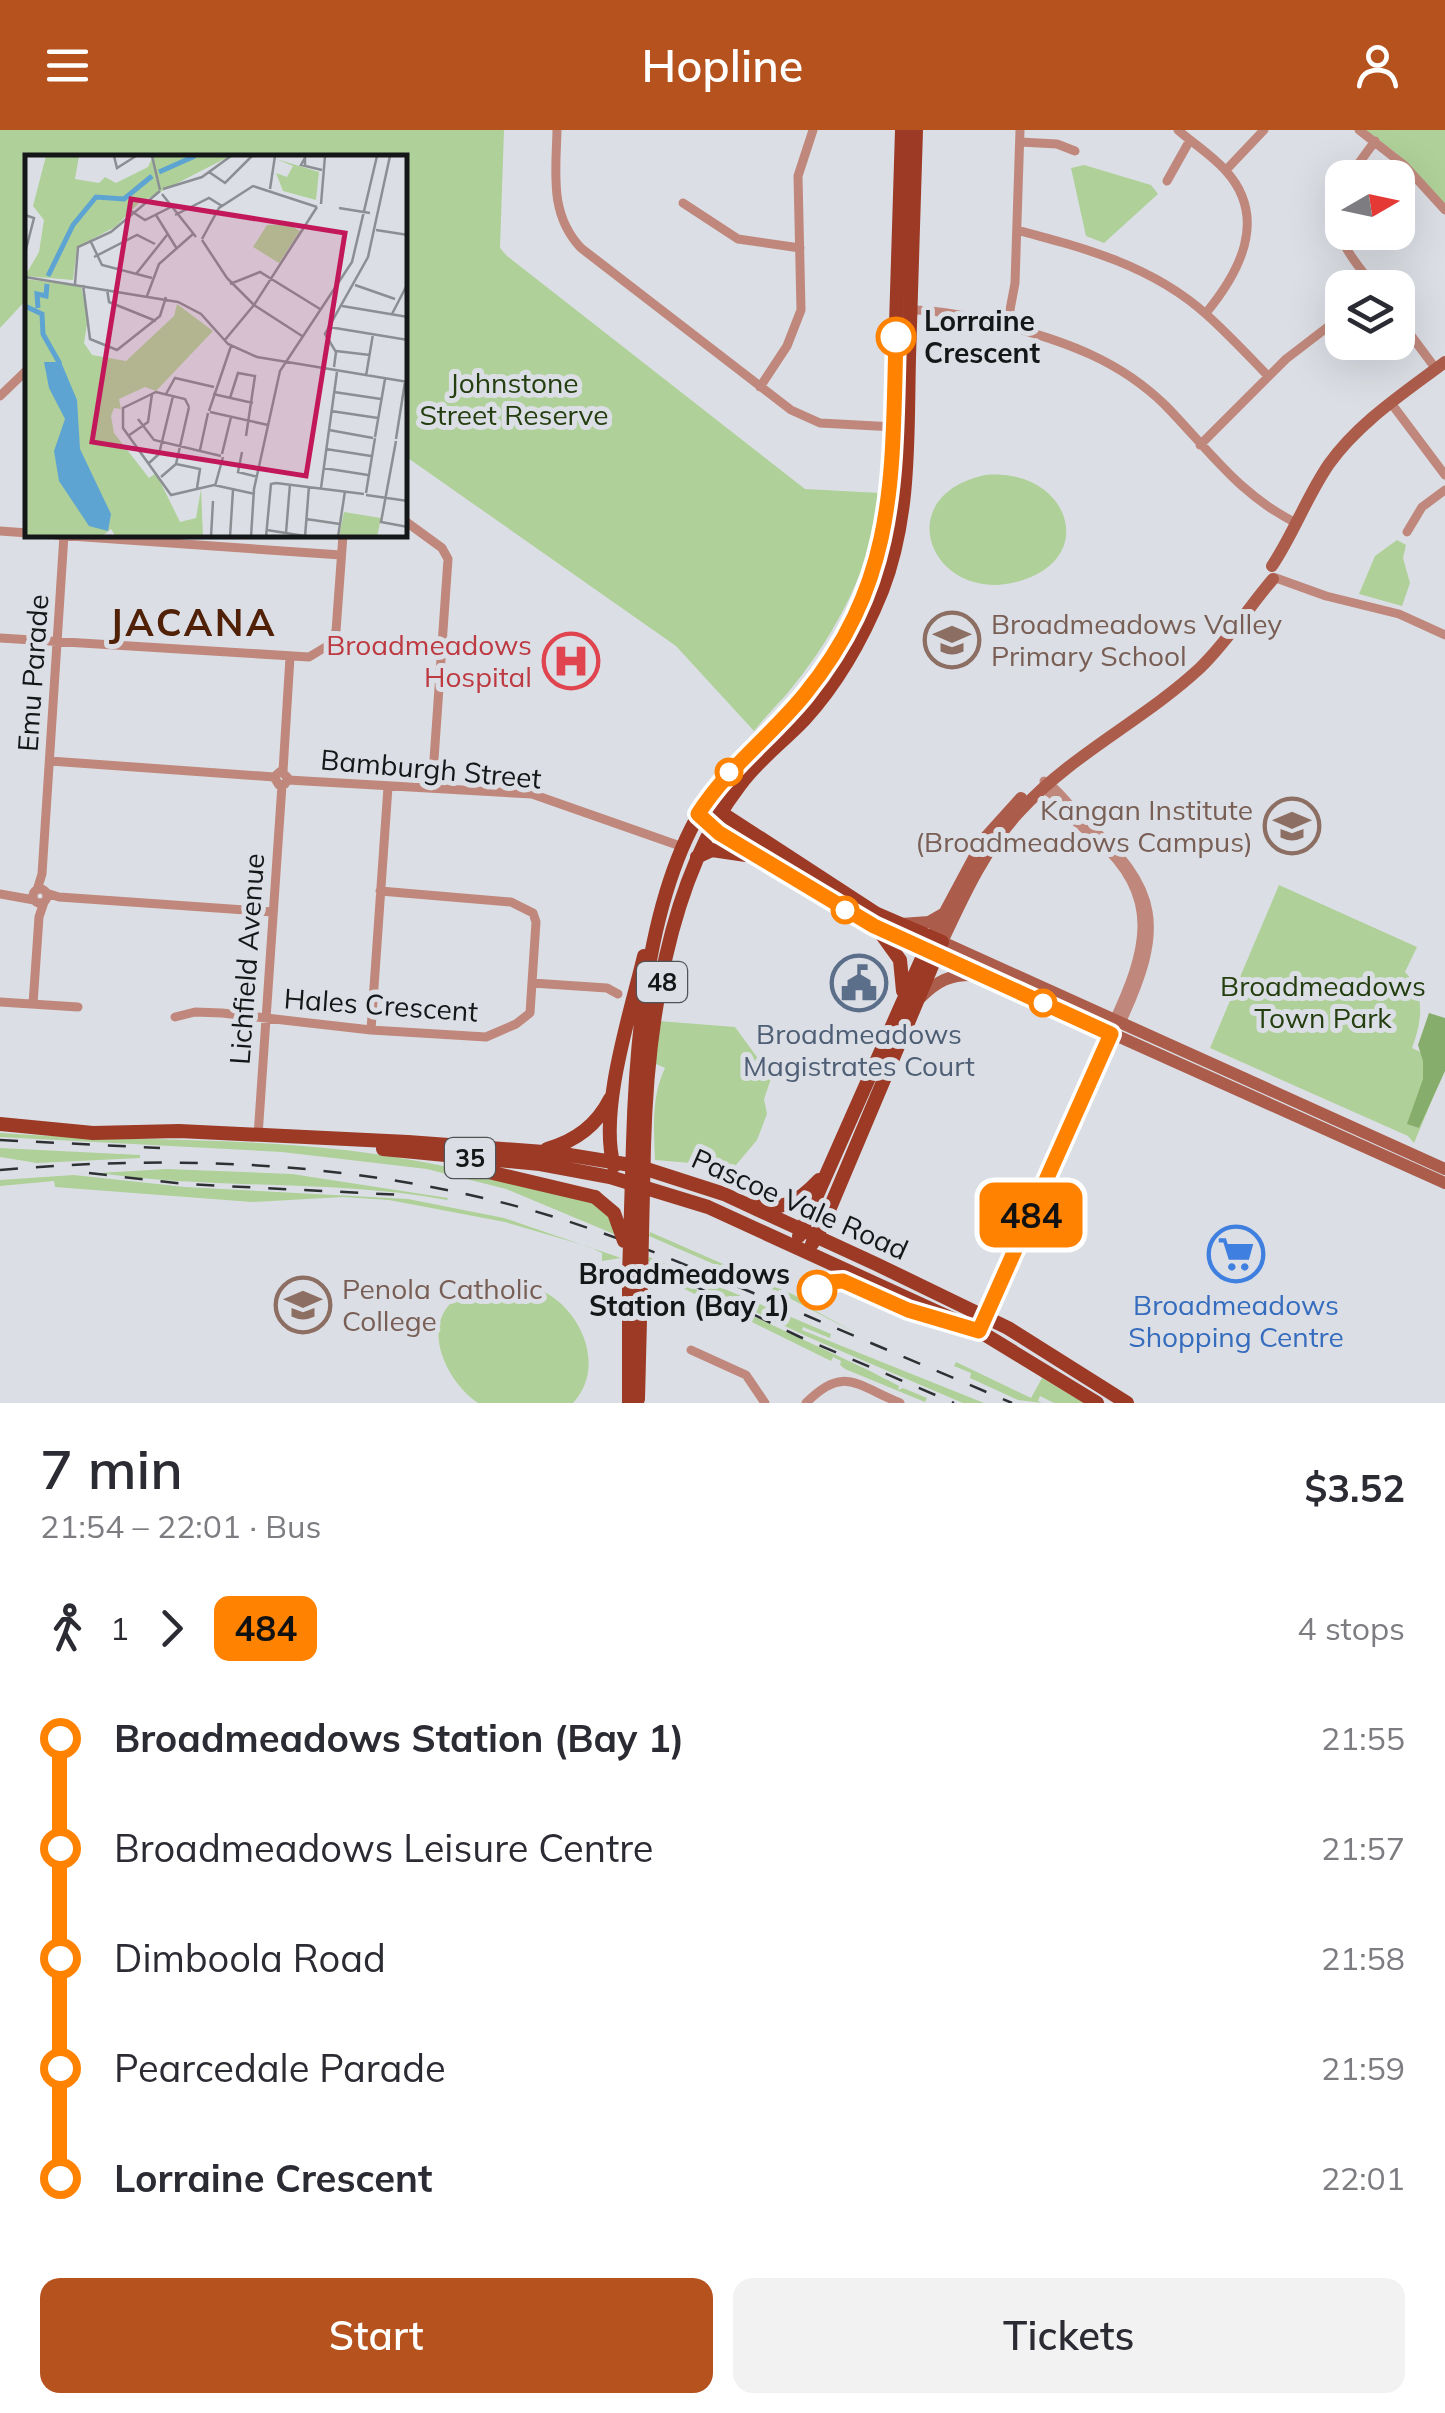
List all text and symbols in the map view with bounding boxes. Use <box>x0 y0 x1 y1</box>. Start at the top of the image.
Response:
text: Hopline <box>642 37 803 93</box>
icon: menu <box>40 38 95 93</box>
icon: person <box>1350 38 1405 93</box>
inset map <box>25 155 408 538</box>
north arrow <box>1325 160 1415 250</box>
map controls <box>1325 160 1415 360</box>
button: layers <box>1325 270 1415 360</box>
place label: Lorraine Crescent <box>924 303 1040 370</box>
marker: Lorraine Crescent <box>877 318 915 356</box>
park label: Johnstone Street Reserve <box>419 365 609 432</box>
street label: Emu Parade <box>10 593 55 753</box>
district label: JACANA <box>109 598 277 646</box>
place label: Broadmeadows Valley Primary School <box>991 606 1282 673</box>
school or university icon: Broadmeadows Valley Primary School <box>922 610 982 670</box>
place label: Broadmeadows Hospital <box>326 627 532 694</box>
hospital icon: Broadmeadows Hospital <box>541 631 601 691</box>
street label: Bamburgh Street <box>319 741 543 796</box>
unlabelled marker <box>716 759 742 785</box>
place label: Kangan Institute (Broadmeadows Campus) <box>915 792 1253 859</box>
school or university icon: Kangan Institute (Broadmeadows Campus) <box>1262 796 1322 856</box>
street label: Lichfield Avenue <box>222 852 271 1066</box>
unlabelled marker <box>832 897 858 923</box>
public building icon: Broadmeadows Magistrates Court <box>829 953 889 1013</box>
road number: 48 <box>637 962 687 1002</box>
park label: Broadmeadows Town Park <box>1220 968 1426 1035</box>
street label: Hales Crescent <box>283 980 480 1029</box>
unlabelled marker <box>1030 990 1056 1016</box>
place label: Broadmeadows Magistrates Court <box>743 1016 975 1083</box>
road number: 35 <box>445 1138 495 1178</box>
street label: Pascoe Vale Road <box>687 1140 914 1267</box>
line badge: 484 <box>974 1182 1088 1248</box>
text: 484 <box>999 1193 1063 1237</box>
supermarket icon: Broadmeadows Shopping Centre <box>1206 1224 1266 1284</box>
place label: Broadmeadows Station (Bay 1) <box>579 1256 790 1323</box>
place label: Penola Catholic College <box>342 1271 543 1338</box>
marker: Broadmeadows Station (Bay 1) <box>798 1271 836 1309</box>
school or university icon: Penola Catholic College <box>273 1275 333 1335</box>
place label: Broadmeadows Shopping Centre <box>1128 1287 1344 1354</box>
text: 7 min <box>40 1434 183 1503</box>
text: $3.52 <box>1304 1464 1405 1512</box>
text: 21:54 – 22:01 · Bus <box>40 1506 321 1546</box>
icon: walk <box>40 1601 95 1656</box>
icon: forward <box>144 1601 199 1656</box>
text: 484 <box>234 1606 297 1650</box>
text: 1 <box>110 1608 129 1648</box>
text: 4 stops <box>1297 1608 1405 1648</box>
text: Broadmeadows Station (Bay 1) <box>114 1714 684 1762</box>
text: 21:55 <box>1321 1718 1405 1758</box>
text: Broadmeadows Leisure Centre <box>114 1824 653 1872</box>
text: 21:57 <box>1321 1828 1405 1868</box>
text: Dimboola Road <box>114 1934 386 1982</box>
text: 21:58 <box>1321 1938 1405 1978</box>
text: Pearcedale Parade <box>114 2044 446 2092</box>
text: 21:59 <box>1321 2048 1405 2088</box>
text: Lorraine Crescent <box>114 2154 432 2202</box>
text: 22:01 <box>1321 2158 1405 2198</box>
button: Start <box>40 2278 713 2393</box>
button: Tickets <box>733 2278 1405 2393</box>

